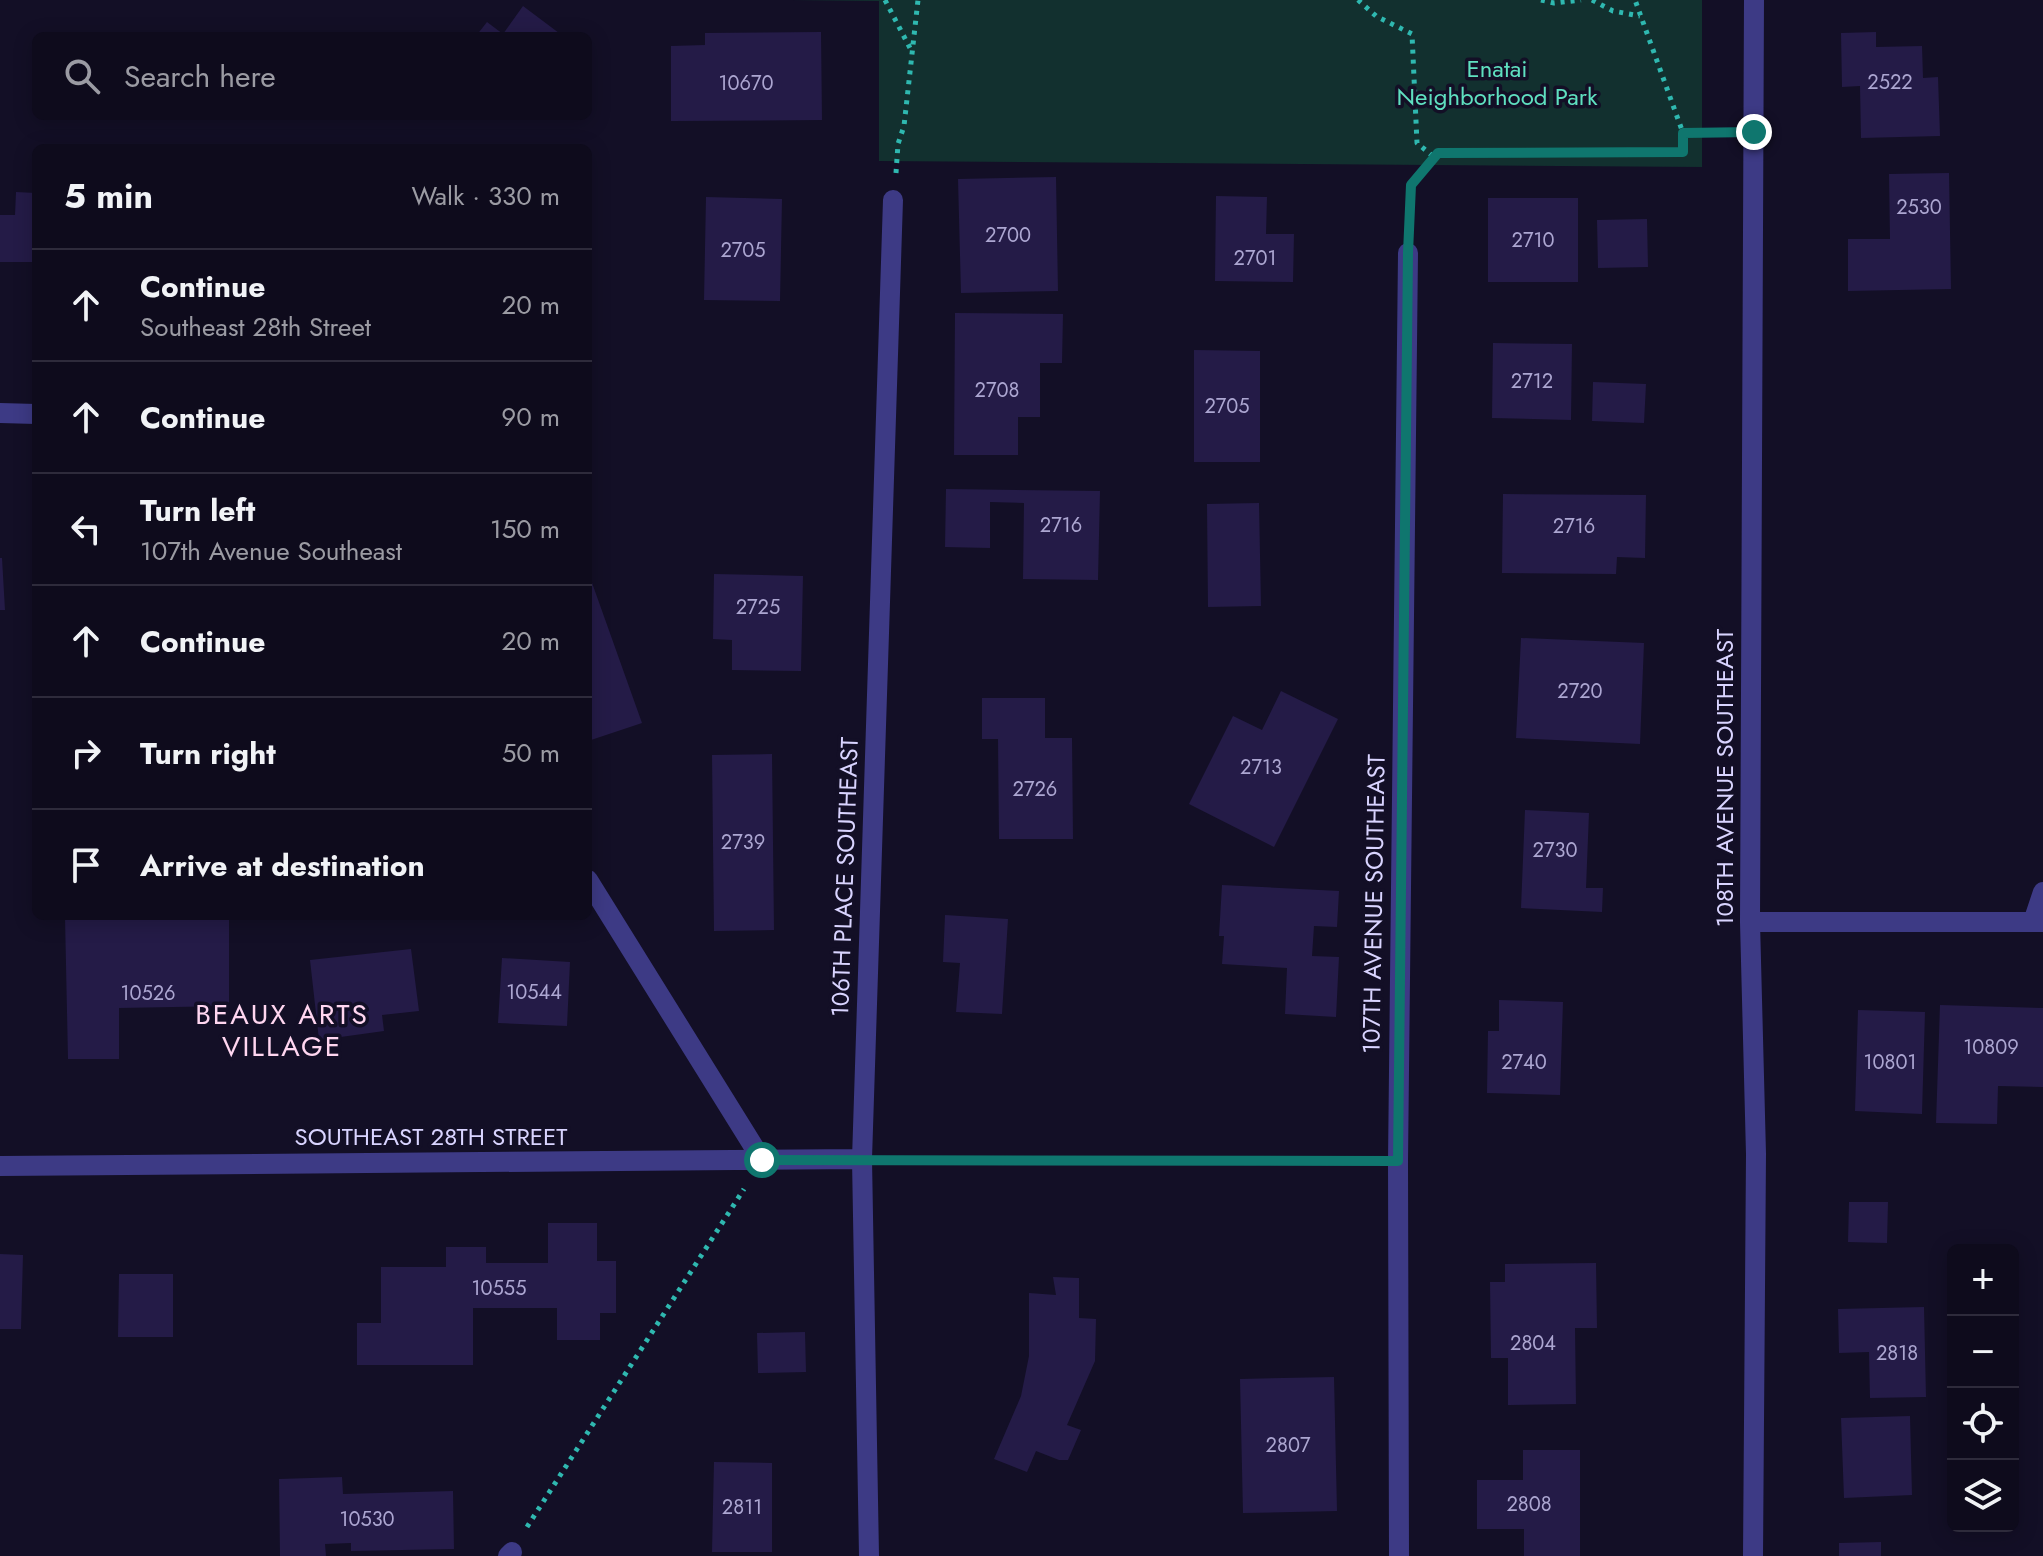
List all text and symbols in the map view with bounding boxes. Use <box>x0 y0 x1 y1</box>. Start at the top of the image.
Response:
search box <box>32 32 592 120</box>
park label: Enatai Neighborhood Park <box>1397 51 1598 114</box>
icon: search <box>60 54 104 98</box>
text: Search here <box>124 55 276 98</box>
house number: 2522 <box>1867 68 1913 97</box>
house number: 10670 <box>718 69 774 98</box>
route end <box>1736 114 1772 150</box>
text: 5 min <box>64 172 153 221</box>
text: Walk · 330 m <box>411 177 560 215</box>
house number: 2530 <box>1896 193 1942 222</box>
house number: 2700 <box>985 221 1031 250</box>
house number: 2710 <box>1512 226 1554 255</box>
house number: 2705 <box>720 236 766 265</box>
house number: 2701 <box>1234 244 1276 273</box>
text: Continue <box>140 265 266 308</box>
icon: ahead <box>64 283 108 327</box>
text: 20 m <box>502 286 560 324</box>
text: Southeast 28th Street <box>140 308 371 346</box>
house number: 2712 <box>1511 367 1553 396</box>
house number: 2708 <box>975 376 1019 405</box>
house number: 2705 <box>1204 392 1250 421</box>
icon: ahead <box>64 395 108 439</box>
text: Continue <box>140 396 266 439</box>
text: 90 m <box>501 398 560 436</box>
text: Turn left <box>140 489 255 532</box>
icon: left <box>64 507 108 551</box>
text: 150 m <box>490 510 560 548</box>
house number: 2716 <box>1040 511 1082 540</box>
house number: 2716 <box>1553 512 1595 541</box>
text: 107th Avenue Southeast <box>140 532 402 570</box>
house number: 2725 <box>736 593 780 622</box>
icon: ahead <box>64 619 108 663</box>
text: Continue <box>140 620 266 663</box>
text: 20 m <box>502 622 560 660</box>
street label: 108TH AVENUE SOUTHEAST <box>1707 629 1742 927</box>
house number: 2720 <box>1557 677 1603 706</box>
icon: right <box>64 731 108 775</box>
text: Turn right <box>140 732 276 775</box>
text: 50 m <box>502 734 560 772</box>
street label: 106TH PLACE SOUTHEAST <box>822 736 867 1018</box>
house number: 2713 <box>1240 753 1282 782</box>
street label: 107TH AVENUE SOUTHEAST <box>1353 754 1394 1054</box>
house number: 2726 <box>1013 775 1057 804</box>
house number: 2739 <box>721 828 765 857</box>
house number: 2730 <box>1533 836 1577 865</box>
icon: arrive <box>64 843 108 887</box>
text: Arrive at destination <box>140 844 425 887</box>
house number: 10544 <box>506 978 562 1007</box>
house number: 10526 <box>120 979 176 1008</box>
district label: BEAUX ARTS VILLAGE <box>195 994 369 1067</box>
house number: 10809 <box>1963 1033 2019 1062</box>
house number: 2740 <box>1501 1048 1547 1077</box>
house number: 10801 <box>1864 1048 1916 1077</box>
street label: SOUTHEAST 28TH STREET <box>295 1119 567 1154</box>
route start <box>744 1142 780 1178</box>
map controls <box>1947 1244 2019 1532</box>
button: + <box>1947 1244 2019 1316</box>
house number: 10555 <box>472 1274 526 1303</box>
button: − <box>1947 1316 2019 1388</box>
house number: 2804 <box>1510 1329 1556 1358</box>
house number: 2818 <box>1876 1339 1918 1368</box>
button: locate <box>1947 1388 2019 1460</box>
house number: 2807 <box>1266 1431 1311 1460</box>
button: layers <box>1947 1460 2019 1532</box>
house number: 2808 <box>1506 1490 1552 1519</box>
house number: 2811 <box>722 1493 762 1522</box>
house number: 10530 <box>339 1505 395 1534</box>

